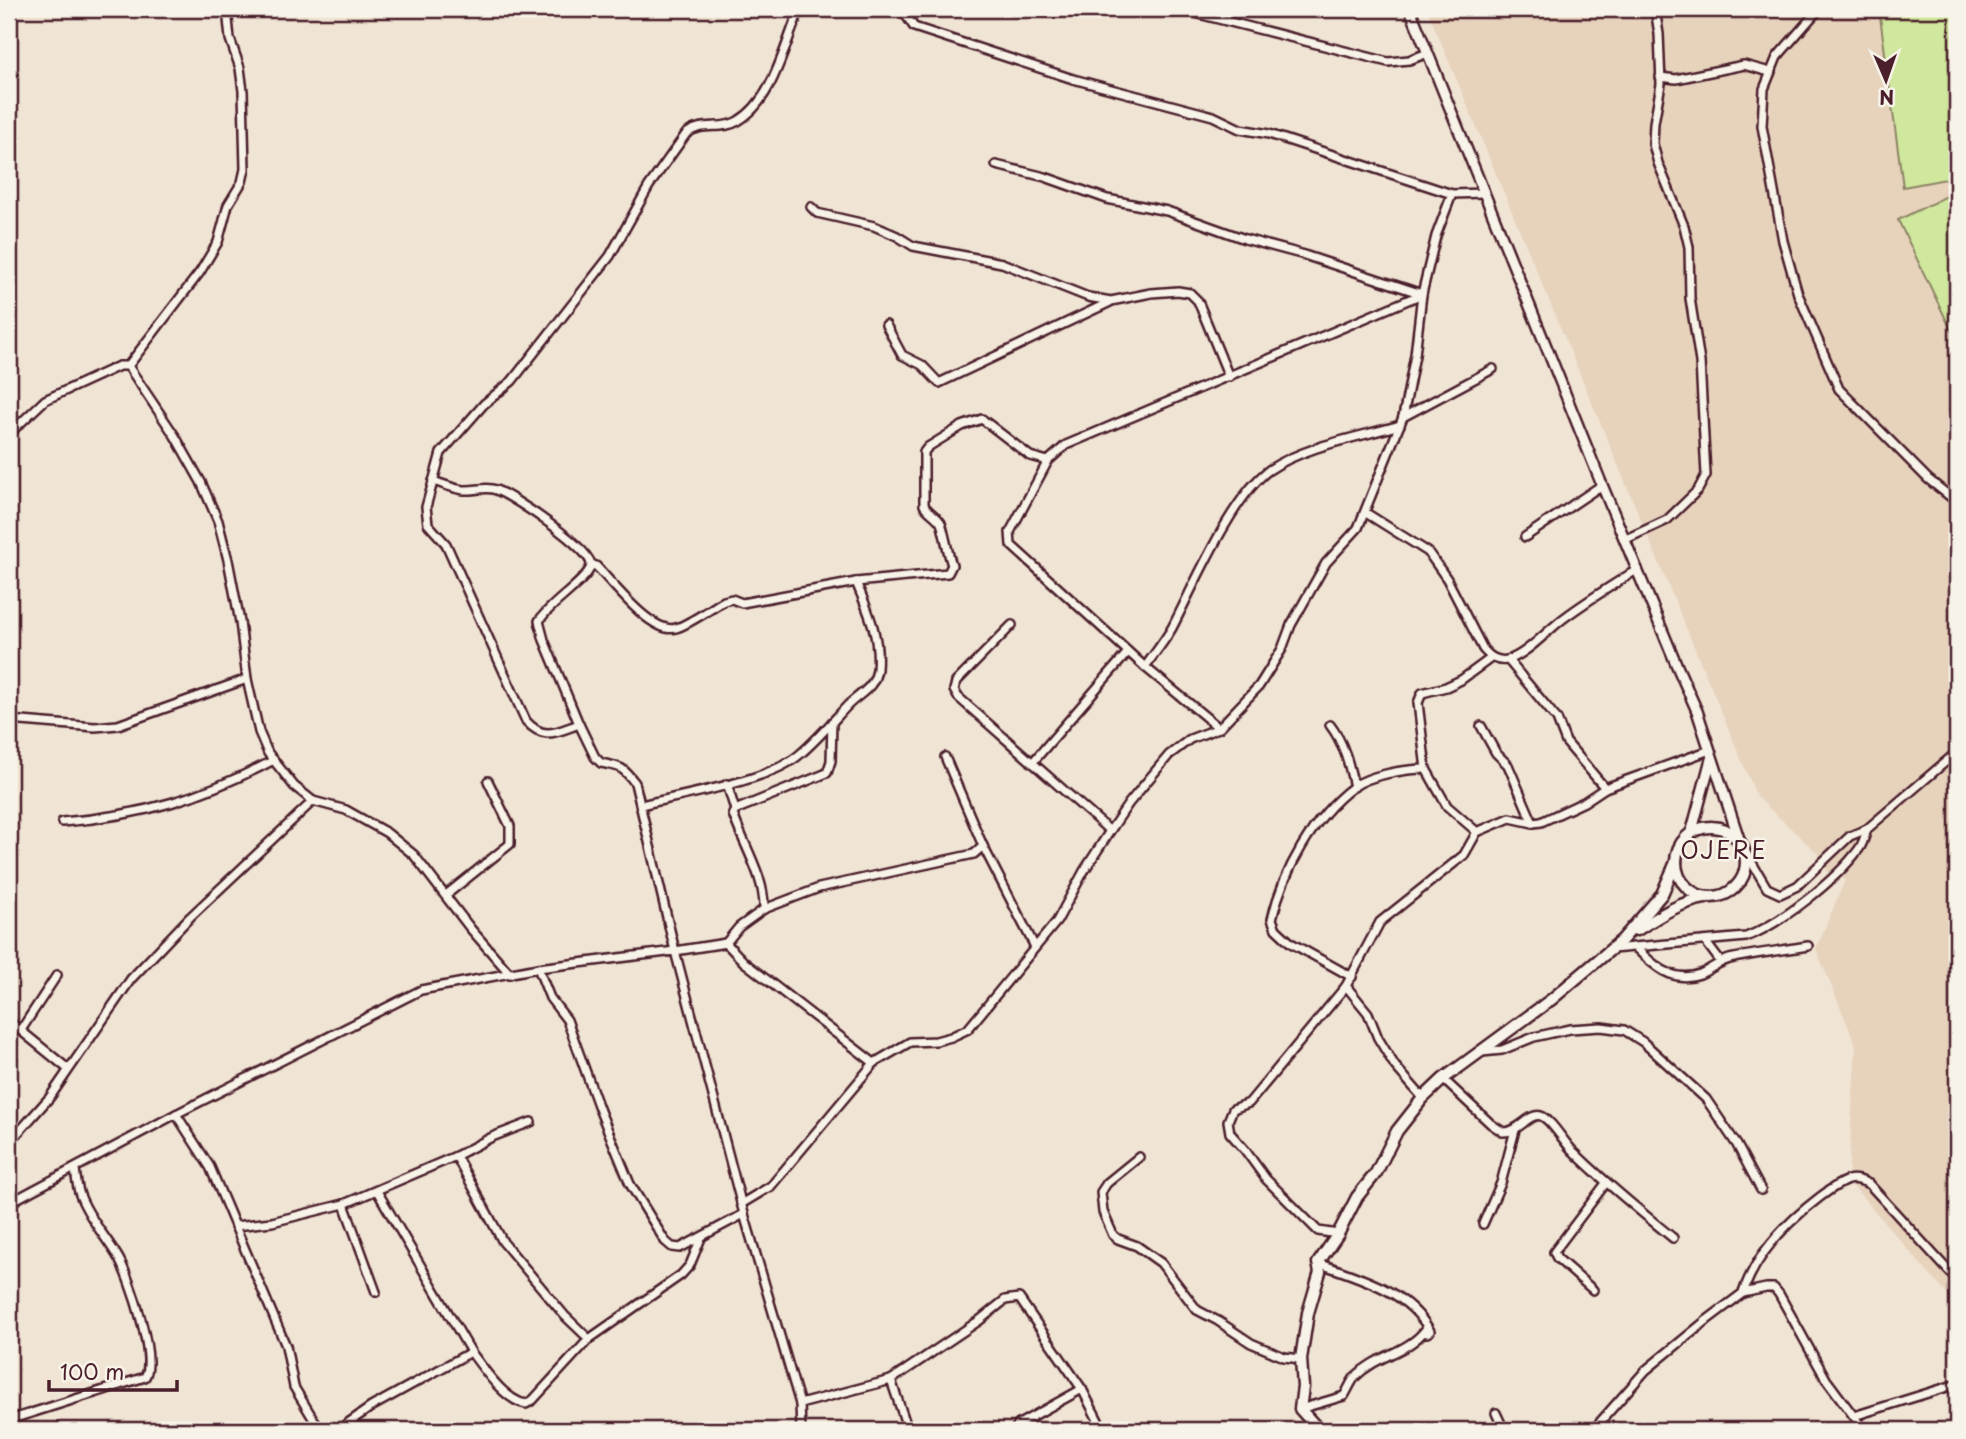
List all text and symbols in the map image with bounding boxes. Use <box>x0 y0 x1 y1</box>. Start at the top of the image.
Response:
north arrow <box>1850 46 1920 116</box>
text: N <box>1879 84 1895 112</box>
district label: OJERE <box>1680 832 1768 867</box>
scale bar <box>49 1348 177 1392</box>
text: 100 m <box>60 1355 124 1387</box>

